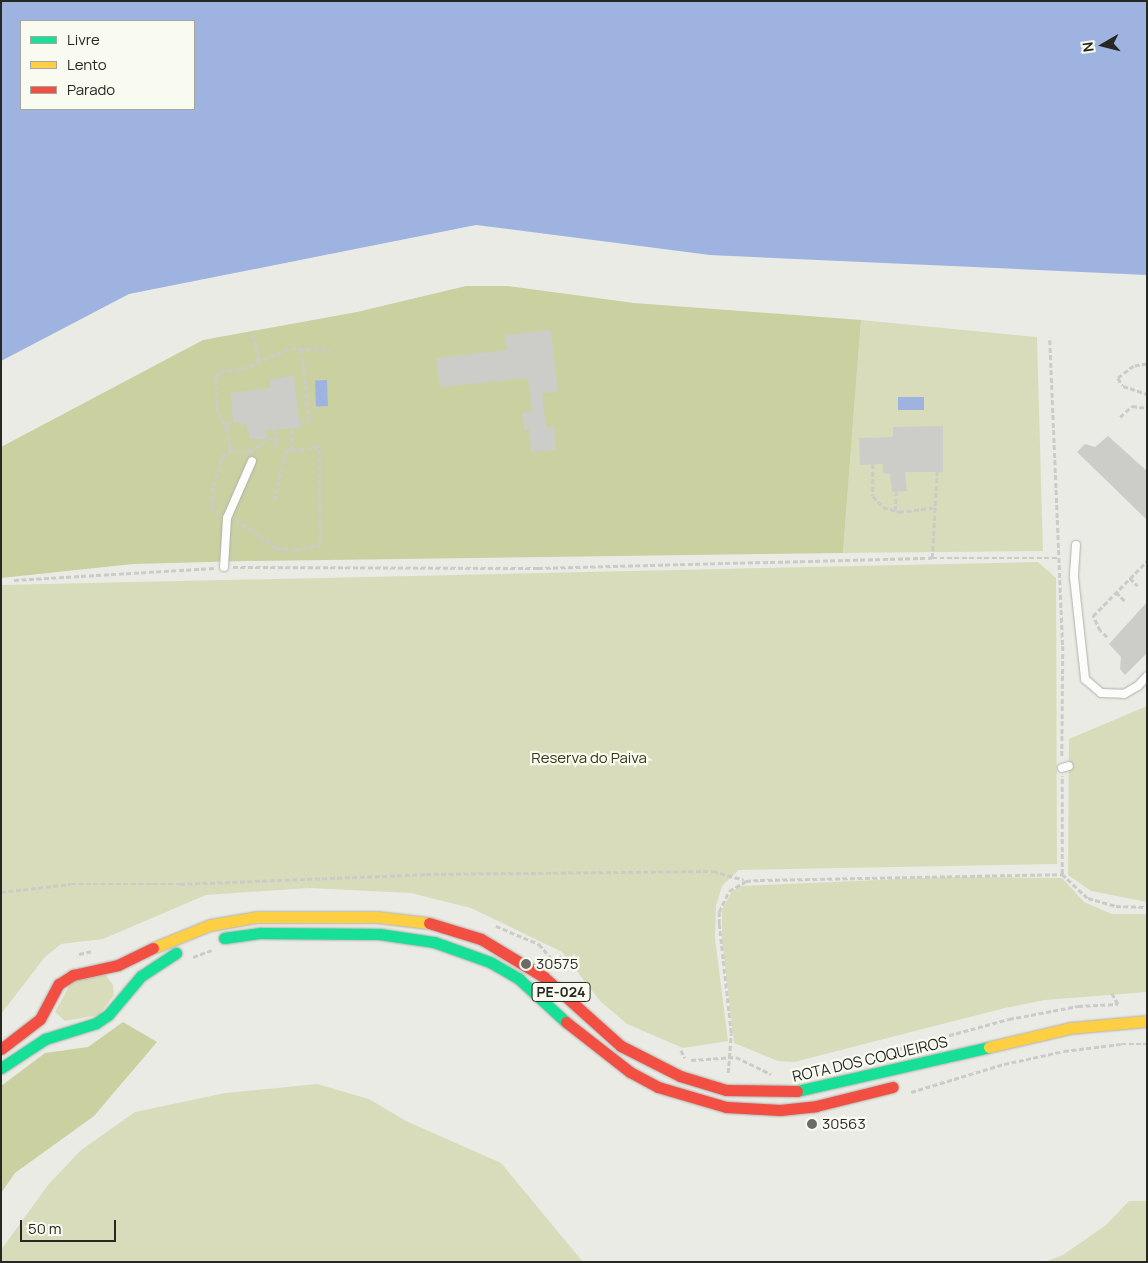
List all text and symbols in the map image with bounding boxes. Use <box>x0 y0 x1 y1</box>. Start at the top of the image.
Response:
legend <box>20 20 195 110</box>
north arrow <box>1078 20 1128 70</box>
text: Livre <box>67 29 100 50</box>
text: N <box>1078 41 1098 53</box>
text: Lento <box>67 54 107 75</box>
text: Parado <box>67 79 115 100</box>
park label: Reserva do Paiva <box>531 749 647 767</box>
place label: 30575 <box>536 955 578 973</box>
marker: 30575 <box>520 958 532 970</box>
road number: PE-024 <box>531 980 591 1004</box>
street label: ROTA DOS COQUEIROS <box>791 1032 949 1086</box>
place label: 30563 <box>822 1115 866 1133</box>
marker: 30563 <box>806 1118 818 1130</box>
scale bar <box>22 1210 119 1242</box>
text: 50 m <box>28 1218 62 1239</box>

